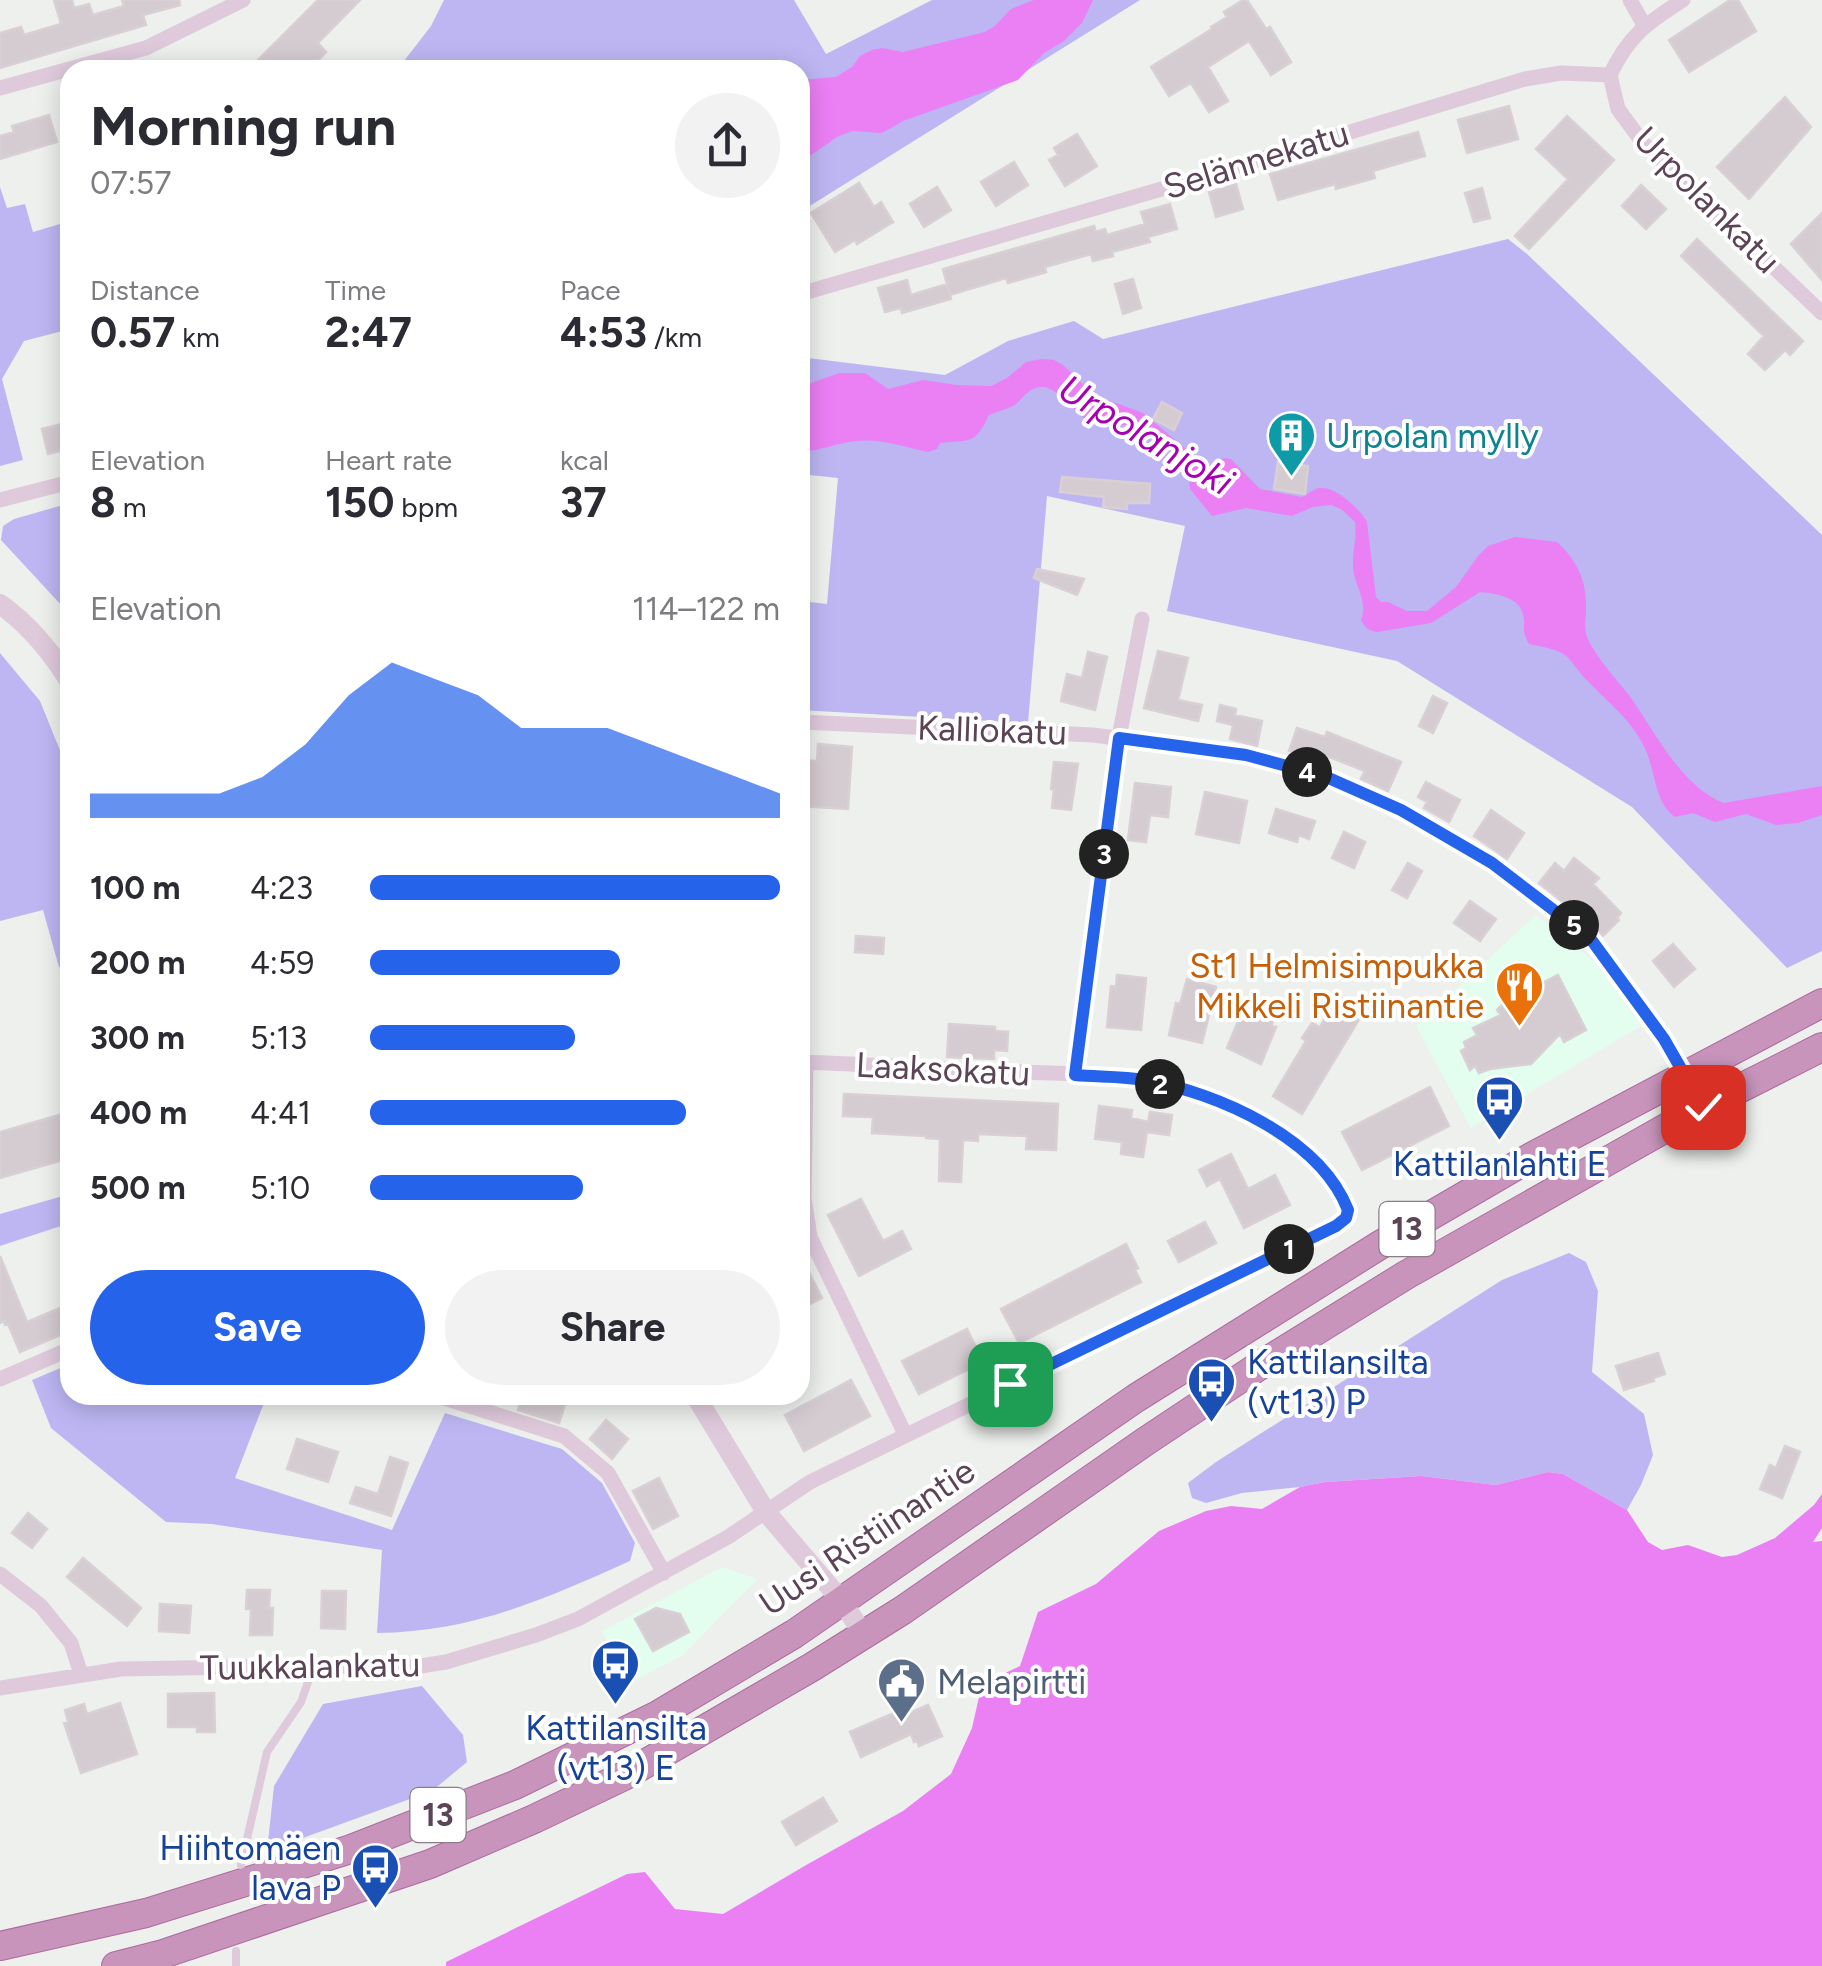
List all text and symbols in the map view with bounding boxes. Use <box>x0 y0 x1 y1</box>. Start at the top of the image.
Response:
text: Morning run <box>90 93 396 159</box>
button: share <box>675 93 780 198</box>
street label: Selännekatu <box>1158 112 1354 208</box>
street label: Urpolankatu <box>1625 118 1789 282</box>
text: 07:57 <box>90 164 171 202</box>
text: Distance <box>90 273 200 307</box>
text: Time <box>325 273 386 307</box>
text: Pace <box>560 273 621 307</box>
text: 0.57 <box>90 307 175 358</box>
text: 2:47 <box>325 307 412 358</box>
text: 4:53 <box>560 307 647 358</box>
text: km <box>175 320 220 354</box>
text: /km <box>647 320 702 354</box>
water label: Urpolanjoki <box>1050 365 1242 505</box>
building icon: Urpolan mylly <box>1265 410 1317 478</box>
place label: Urpolan mylly <box>1326 415 1540 457</box>
text: Elevation <box>90 443 205 477</box>
text: Heart rate <box>325 443 452 477</box>
text: kcal <box>560 443 609 477</box>
text: 8 <box>90 477 116 528</box>
text: 150 <box>325 477 394 528</box>
text: 37 <box>560 477 607 528</box>
text: m <box>116 490 146 524</box>
text: bpm <box>394 490 458 524</box>
text: Elevation <box>90 590 222 628</box>
text: 114–122 m <box>632 590 780 628</box>
street label: Kalliokatu <box>916 706 1068 754</box>
pin: 4 <box>1282 747 1332 797</box>
text: 4 <box>1298 755 1316 789</box>
pin: 3 <box>1079 829 1129 879</box>
text: 3 <box>1096 837 1112 871</box>
text: 100 m <box>90 869 181 907</box>
text: 4:23 <box>250 869 313 907</box>
pin: 5 <box>1549 900 1599 950</box>
text: 5 <box>1566 908 1582 942</box>
text: 200 m <box>90 944 186 982</box>
text: 4:59 <box>250 944 314 982</box>
place label: St1 Helmisimpukka Mikkeli Ristiinantie <box>1189 945 1484 1027</box>
restaurant icon: St1 Helmisimpukka Mikkeli Ristiinantie <box>1493 960 1545 1028</box>
text: 300 m <box>90 1019 185 1057</box>
text: 5:13 <box>250 1019 307 1057</box>
street label: Laaksokatu <box>855 1043 1031 1095</box>
pin: 2 <box>1135 1059 1185 1109</box>
pin <box>1661 1065 1746 1150</box>
text: 2 <box>1152 1067 1168 1101</box>
bus stop icon: Kattilanlahti E <box>1474 1074 1526 1142</box>
icon: check <box>1676 1080 1731 1135</box>
text: 400 m <box>90 1094 187 1132</box>
text: 4:41 <box>250 1094 311 1132</box>
place label: Kattilanlahti E <box>1393 1143 1607 1185</box>
text: 500 m <box>90 1169 186 1207</box>
text: 5:10 <box>250 1169 310 1207</box>
road number: 13 <box>1380 1202 1434 1256</box>
pin: 1 <box>1264 1224 1314 1274</box>
text: 1 <box>1283 1232 1295 1266</box>
button: Save <box>90 1270 425 1385</box>
button: Share <box>445 1270 780 1385</box>
place label: Kattilansilta (vt13) P <box>1247 1341 1429 1423</box>
pin <box>968 1342 1053 1427</box>
bus stop icon: Kattilansilta (vt13) P <box>1186 1356 1238 1424</box>
icon: arrive <box>983 1357 1038 1412</box>
street label: Uusi Ristiinantie <box>751 1450 983 1624</box>
bus stop icon: Kattilansilta (vt13) E <box>590 1638 642 1706</box>
street label: Tuukkalankatu <box>199 1643 421 1689</box>
public building icon: Melapirtti <box>876 1656 928 1724</box>
place label: Melapirtti <box>937 1661 1087 1703</box>
place label: Kattilansilta (vt13) E <box>525 1707 707 1789</box>
road number: 13 <box>410 1788 466 1842</box>
place label: Hiihtomäen lava P <box>159 1827 341 1909</box>
bus stop icon: Hiihtomäen lava P <box>350 1842 402 1910</box>

